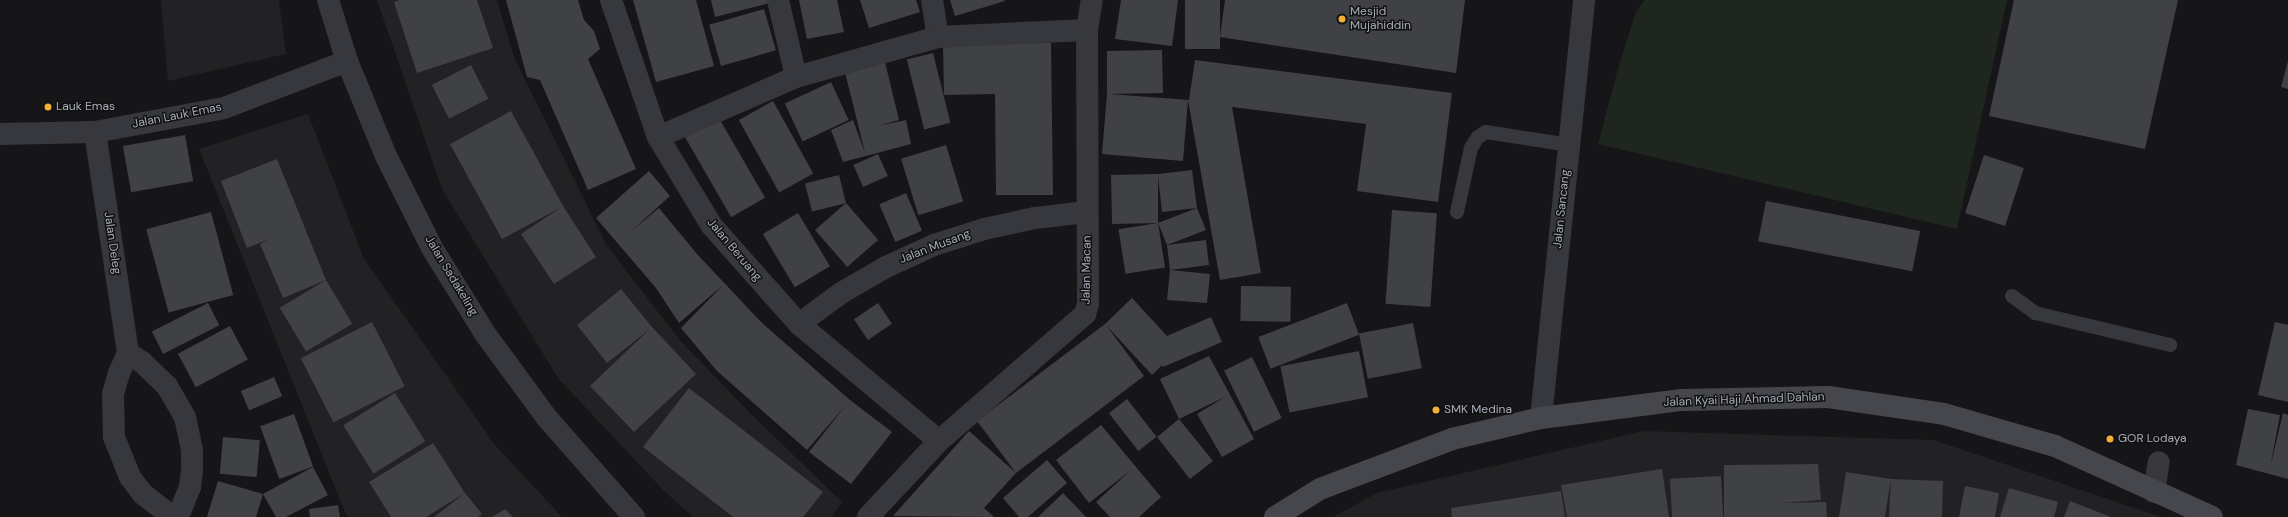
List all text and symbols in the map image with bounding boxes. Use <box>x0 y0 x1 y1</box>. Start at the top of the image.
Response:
place label: Mesjid Mujahiddin <box>1350 5 1411 33</box>
marker: Mesjid Mujahiddin <box>1337 14 1347 24</box>
place label: Lauk Emas <box>56 100 115 114</box>
street label: Jalan Lauk Emas <box>131 100 223 132</box>
marker: Lauk Emas <box>43 102 53 112</box>
street label: Jalan Sancang <box>1551 169 1573 249</box>
street label: Jalan Deleg <box>100 211 124 275</box>
street label: Jalan Beruang <box>704 216 764 284</box>
street label: Jalan Musang <box>897 227 973 267</box>
street label: Jalan Sadakeling <box>421 233 481 319</box>
street label: Jalan Macan <box>1079 236 1095 304</box>
street label: Jalan Kyai Haji Ahmad Dahlan <box>1663 390 1825 410</box>
place label: SMK Medina <box>1444 403 1512 417</box>
marker: SMK Medina <box>1431 405 1441 415</box>
place label: GOR Lodaya <box>2118 432 2187 446</box>
marker: GOR Lodaya <box>2105 434 2115 444</box>

